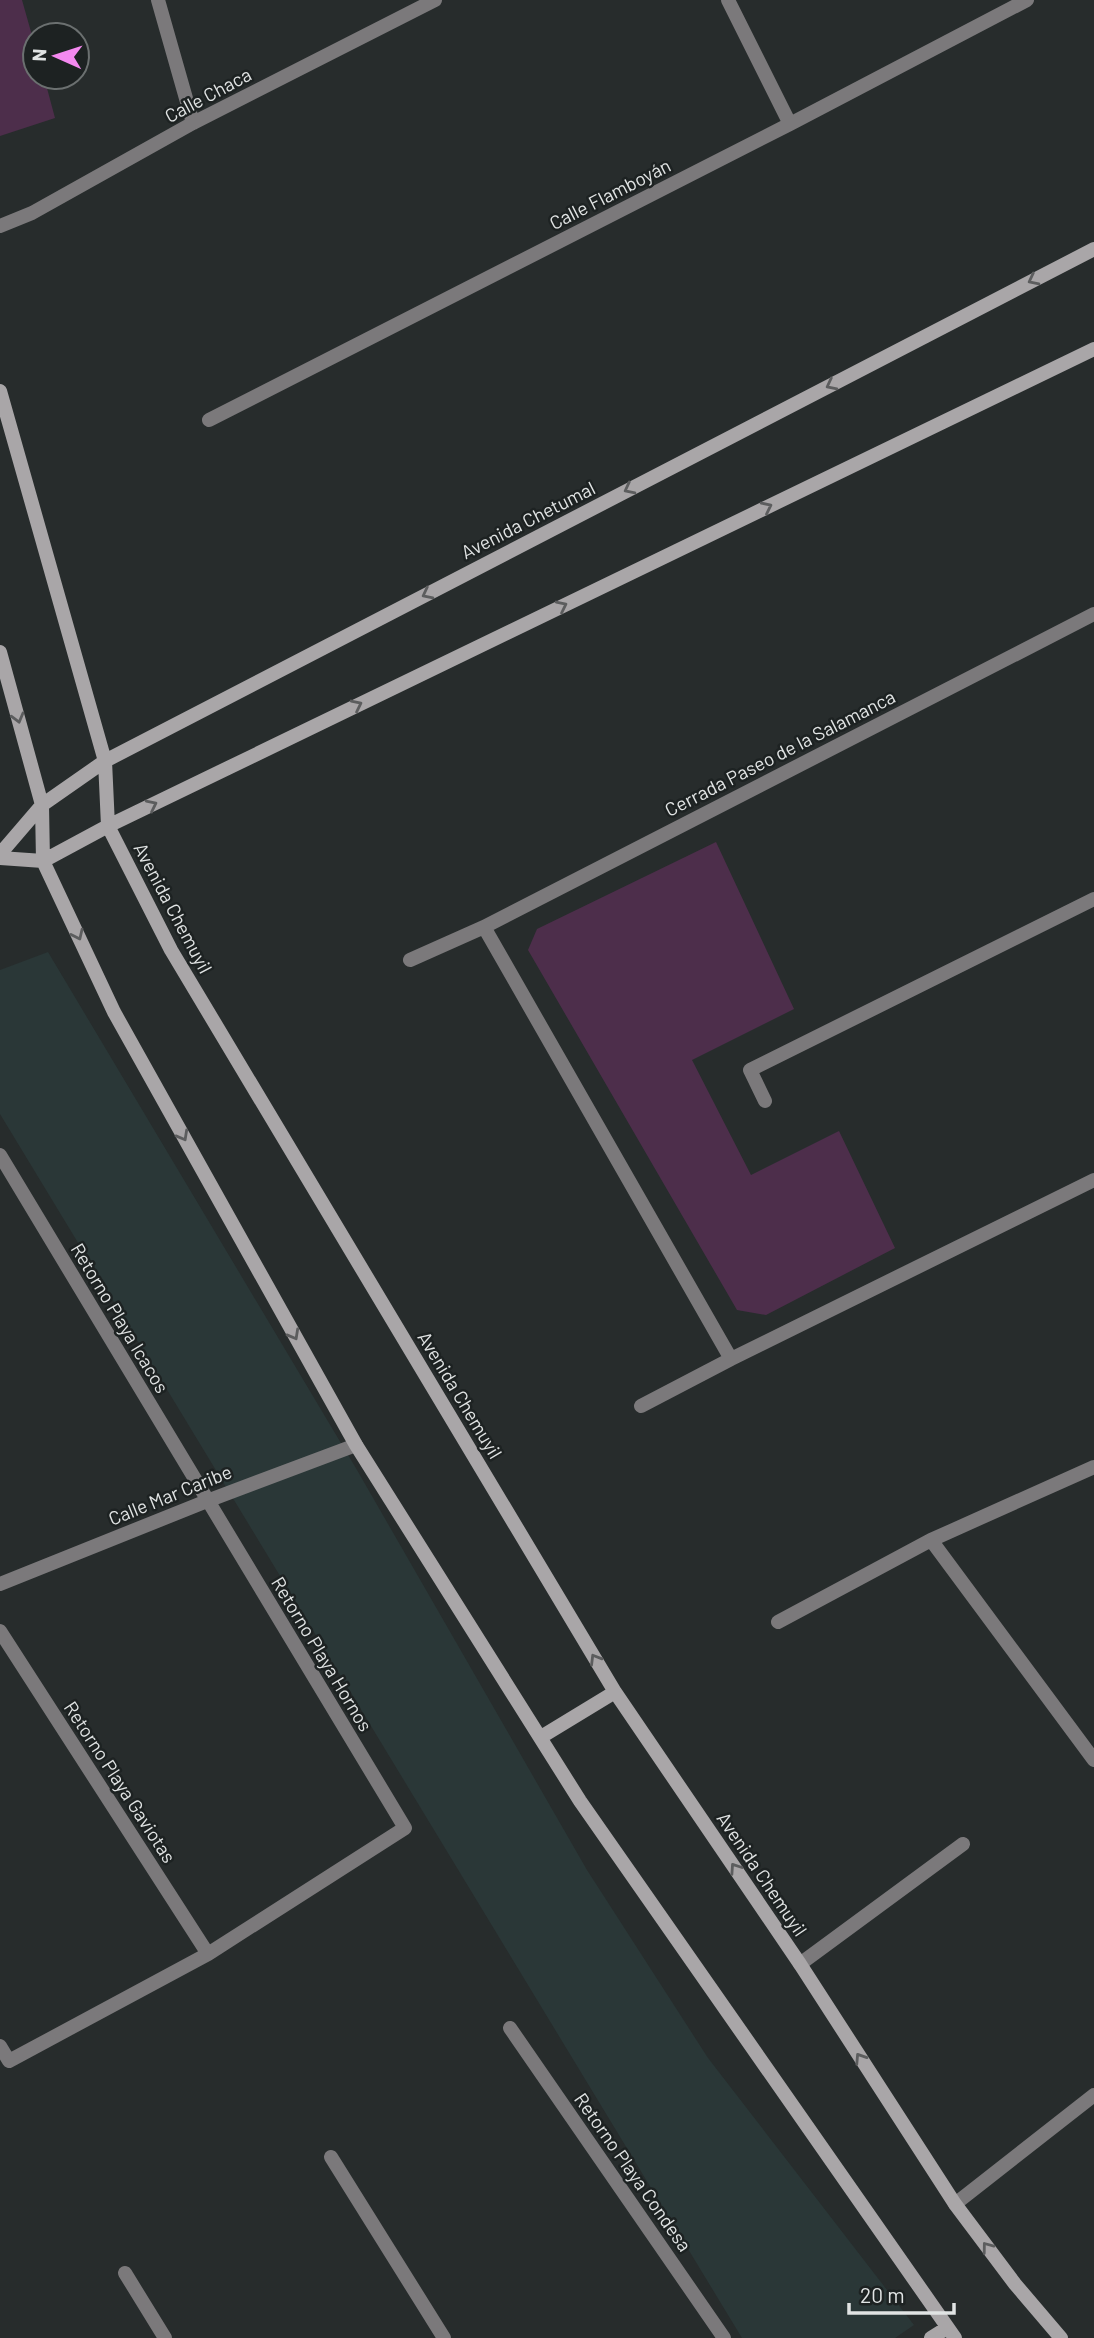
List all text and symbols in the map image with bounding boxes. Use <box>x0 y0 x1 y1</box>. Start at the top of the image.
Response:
north arrow <box>21 21 91 91</box>
text: N <box>27 48 50 62</box>
street label: Calle Chaca <box>160 62 255 127</box>
street label: Calle Flamboyán <box>545 153 674 234</box>
one-way arrow <box>1028 272 1041 285</box>
one-way arrow <box>826 376 839 390</box>
street label: Avenida Chetumal <box>457 476 599 563</box>
one-way arrow <box>624 481 637 495</box>
one-way arrow <box>760 502 772 516</box>
one-way arrow <box>422 586 435 599</box>
one-way arrow <box>555 601 567 615</box>
street label: Cerrada Paseo de la Salamanca <box>661 684 899 821</box>
one-way arrow <box>350 700 362 714</box>
one-way arrow <box>10 712 24 724</box>
one-way arrow <box>145 799 157 813</box>
street label: Avenida Chemuyil <box>129 839 218 977</box>
one-way arrow <box>69 928 83 940</box>
one-way arrow <box>175 1129 188 1142</box>
street label: Retorno Playa Icacos <box>67 1239 174 1397</box>
one-way arrow <box>286 1327 299 1340</box>
street label: Avenida Chemuyil <box>413 1327 507 1463</box>
street label: Calle Mar Caribe <box>105 1459 235 1530</box>
street label: Retorno Playa Hornos <box>267 1572 378 1735</box>
one-way arrow <box>590 1653 603 1666</box>
street label: Retorno Playa Gaviotas <box>60 1697 181 1867</box>
street label: Avenida Chemuyil <box>712 1807 812 1940</box>
one-way arrow <box>730 1863 743 1876</box>
one-way arrow <box>856 2053 869 2066</box>
street label: Retorno Playa Condesa <box>570 2088 697 2255</box>
one-way arrow <box>983 2242 996 2254</box>
scale bar <box>849 2272 954 2316</box>
text: 20 m <box>860 2282 905 2307</box>

